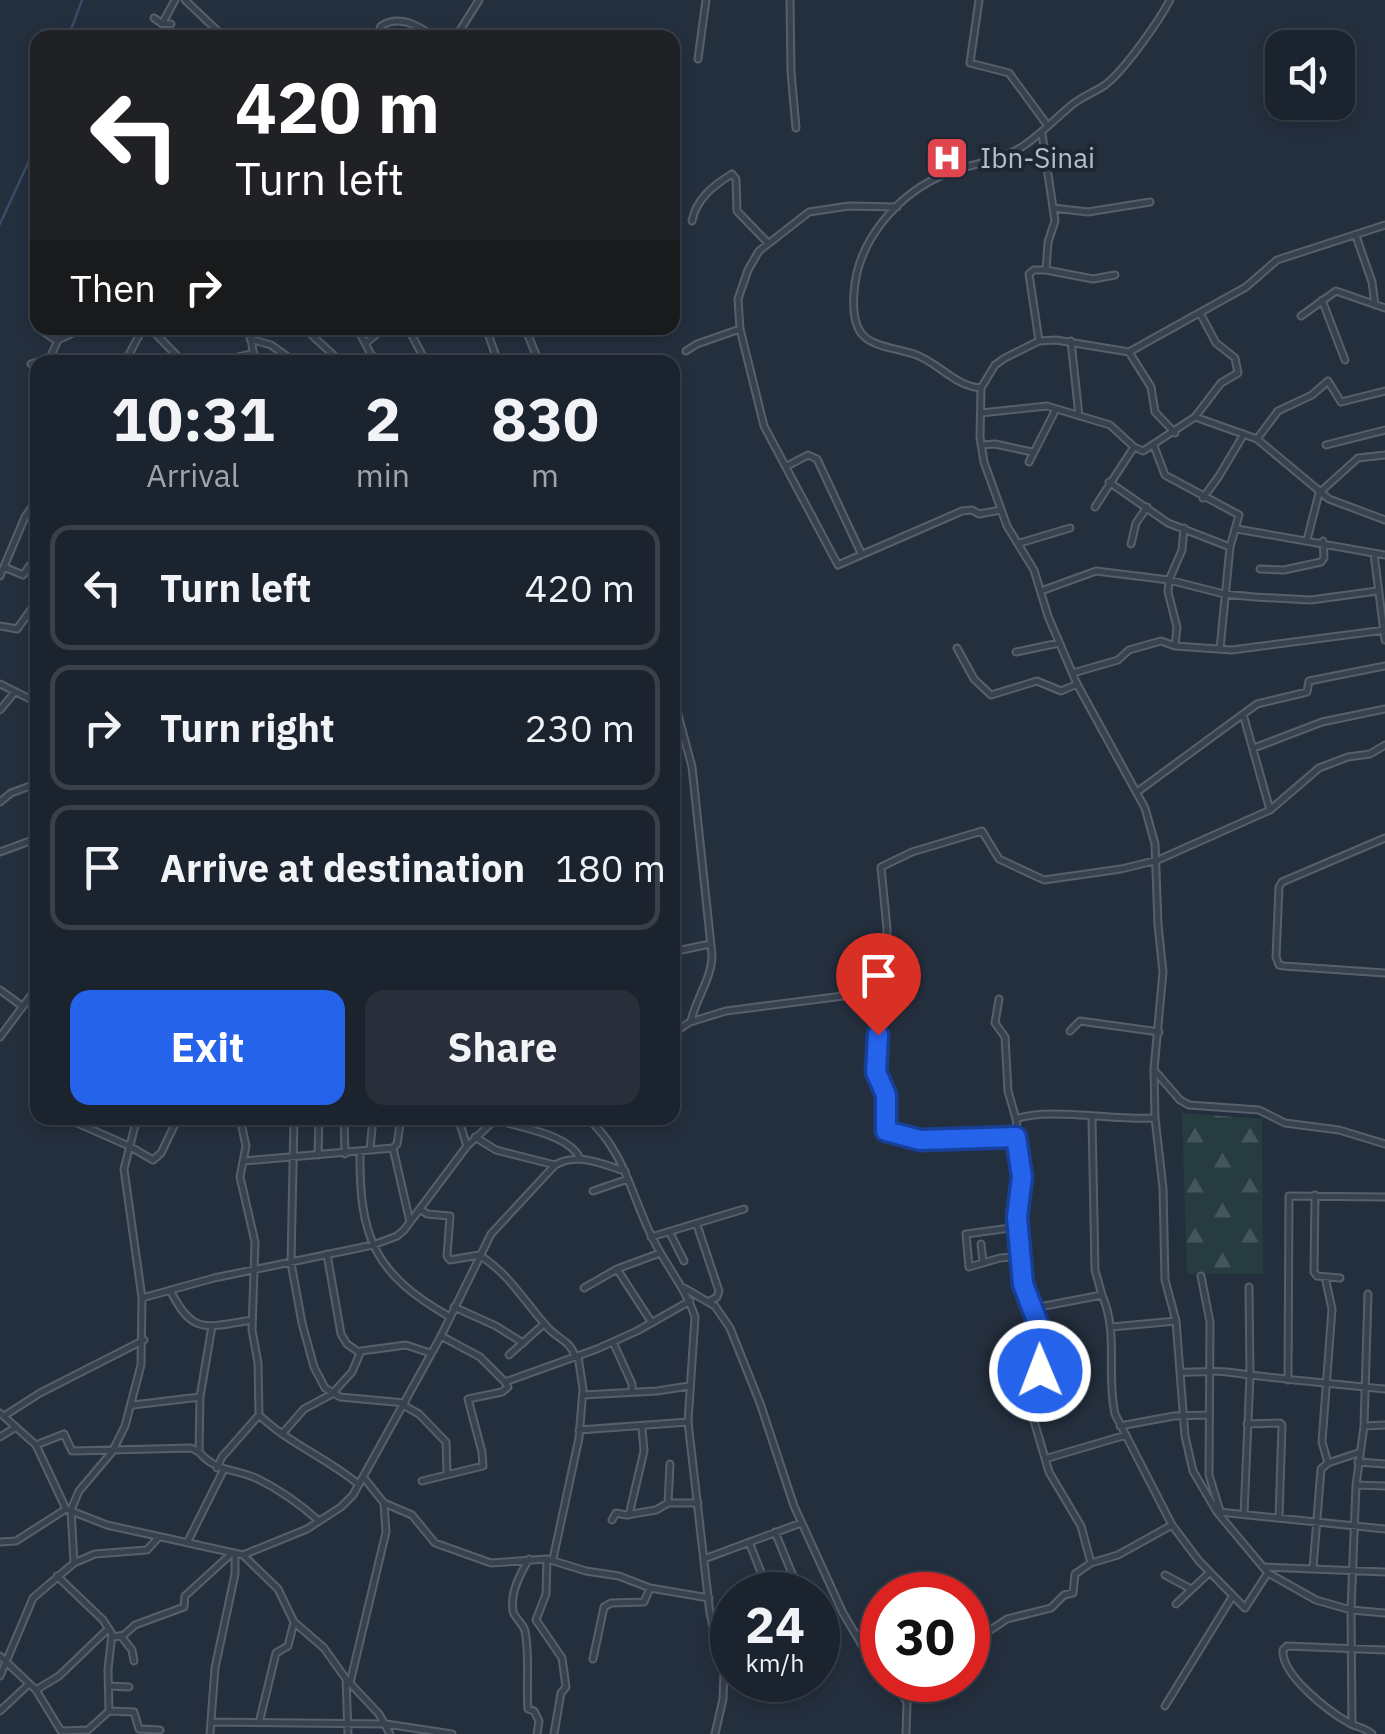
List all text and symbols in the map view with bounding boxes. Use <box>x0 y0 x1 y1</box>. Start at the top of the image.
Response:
map controls <box>1265 30 1355 120</box>
button: sound <box>1265 30 1355 120</box>
text: 420 m <box>235 61 440 152</box>
icon: left <box>70 70 200 200</box>
hospital icon: Ibn-Sinai <box>924 135 970 181</box>
place label: Ibn-Sinai <box>980 139 1095 176</box>
text: Turn left <box>235 149 404 207</box>
icon: right <box>176 260 231 315</box>
text: Then <box>70 263 156 312</box>
text: 10:31 <box>111 379 275 458</box>
text: 2 <box>365 379 401 458</box>
text: 830 <box>491 379 599 458</box>
text: Arrival <box>146 454 240 496</box>
text: min <box>356 454 410 496</box>
text: m <box>531 454 559 496</box>
icon: left <box>75 560 130 615</box>
text: Turn left <box>160 563 311 612</box>
text: 420 m <box>524 563 635 612</box>
icon: right <box>75 700 130 755</box>
text: Turn right <box>160 703 335 752</box>
text: 230 m <box>524 703 635 752</box>
icon: arrive <box>75 840 130 895</box>
text: Arrive at destination <box>160 843 525 892</box>
text: 180 m <box>555 843 666 892</box>
pin <box>836 933 921 1036</box>
icon: arrive <box>851 948 906 1003</box>
button: Exit <box>70 990 345 1105</box>
button: Share <box>365 990 640 1105</box>
position arrow <box>988 1319 1092 1423</box>
speed limit sign: 30 <box>860 1572 990 1702</box>
text: 24 <box>745 1592 805 1657</box>
text: km/h <box>746 1646 804 1679</box>

